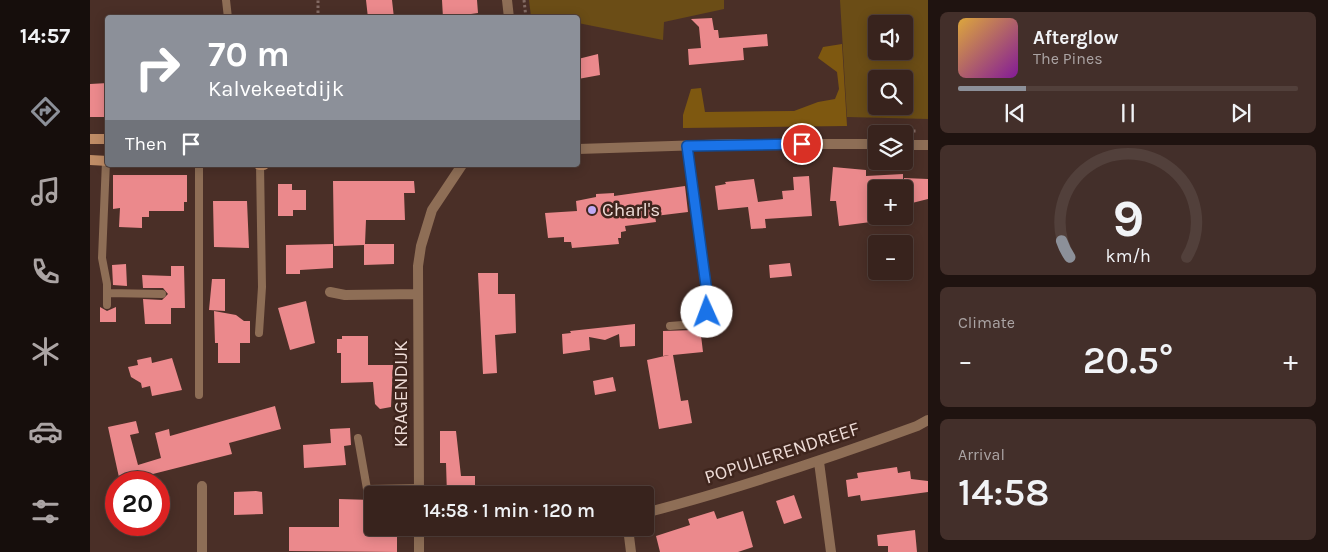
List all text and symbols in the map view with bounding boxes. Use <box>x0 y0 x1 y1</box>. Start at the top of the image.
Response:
map controls <box>868 15 913 280</box>
button: sound <box>868 15 913 60</box>
text: 14:57 <box>20 23 70 49</box>
text: Afterglow <box>1033 27 1119 49</box>
text: 70 m <box>208 34 290 75</box>
icon: right <box>125 35 190 100</box>
text: The Pines <box>1033 49 1103 68</box>
button: search <box>868 70 913 115</box>
text: Kalvekeetdijk <box>208 76 344 102</box>
icon: directions <box>28 94 63 129</box>
icon: previous <box>1001 99 1029 127</box>
icon: pause <box>1114 99 1142 127</box>
icon: next <box>1227 99 1255 127</box>
pin <box>781 123 823 165</box>
button: layers <box>868 125 913 170</box>
icon: arrive <box>177 130 205 158</box>
icon: arrive <box>788 130 816 158</box>
text: Then <box>125 133 167 155</box>
icon: music <box>28 174 63 209</box>
button: + <box>868 180 913 225</box>
text: 9 <box>1112 188 1144 249</box>
place label: Charl's <box>602 199 660 221</box>
marker: Charl's <box>586 204 598 216</box>
button: − <box>868 235 913 280</box>
text: km/h <box>1105 246 1151 267</box>
icon: phone <box>28 254 63 289</box>
position arrow <box>680 285 732 337</box>
text: Climate <box>958 313 1015 332</box>
icon: climate <box>28 334 63 369</box>
text: 20.5° <box>1083 338 1173 383</box>
street label: KRAGENDIJK <box>390 340 412 448</box>
text: − <box>958 344 973 377</box>
text: + <box>1283 344 1298 377</box>
icon: car <box>28 414 63 449</box>
street label: POPULIERENDREEF <box>702 418 862 488</box>
text: Arrival <box>958 445 1005 464</box>
text: 14:58 <box>958 470 1050 515</box>
speed limit sign: 20 <box>105 471 170 536</box>
icon: filters <box>28 494 63 529</box>
text: 14:58 · 1 min · 120 m <box>423 500 595 522</box>

